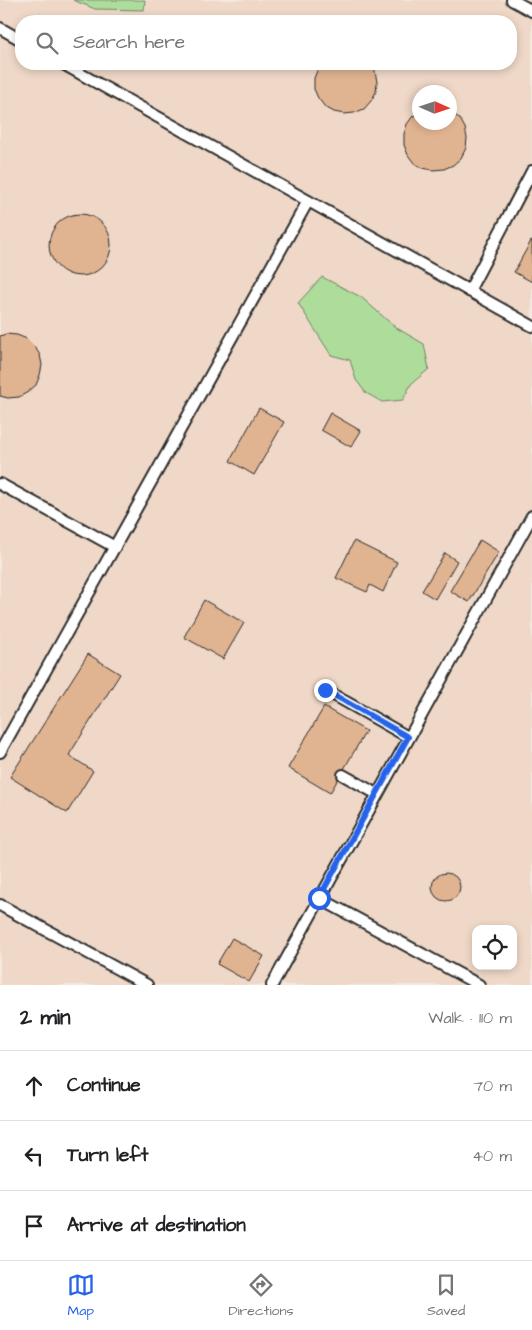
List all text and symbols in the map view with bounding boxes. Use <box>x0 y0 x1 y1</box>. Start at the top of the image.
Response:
search box <box>15 15 517 70</box>
icon: search <box>33 29 61 57</box>
text: Search here <box>73 29 185 56</box>
north arrow <box>412 85 457 130</box>
route end <box>314 679 337 702</box>
route start <box>308 887 331 910</box>
map controls <box>472 925 517 970</box>
button: locate <box>472 925 517 970</box>
text: 2 min <box>20 1003 70 1032</box>
text: Walk · 110 m <box>428 1007 512 1029</box>
icon: ahead <box>20 1072 48 1100</box>
text: Continue <box>67 1072 141 1099</box>
text: 70 m <box>473 1075 512 1097</box>
icon: left <box>20 1142 48 1170</box>
text: Turn left <box>67 1142 148 1169</box>
text: 40 m <box>472 1145 512 1167</box>
icon: arrive <box>20 1212 48 1240</box>
text: Arrive at destination <box>67 1212 246 1239</box>
tab: Map <box>67 1271 95 1321</box>
tab: Directions <box>228 1271 293 1321</box>
tab: Saved <box>427 1271 465 1321</box>

